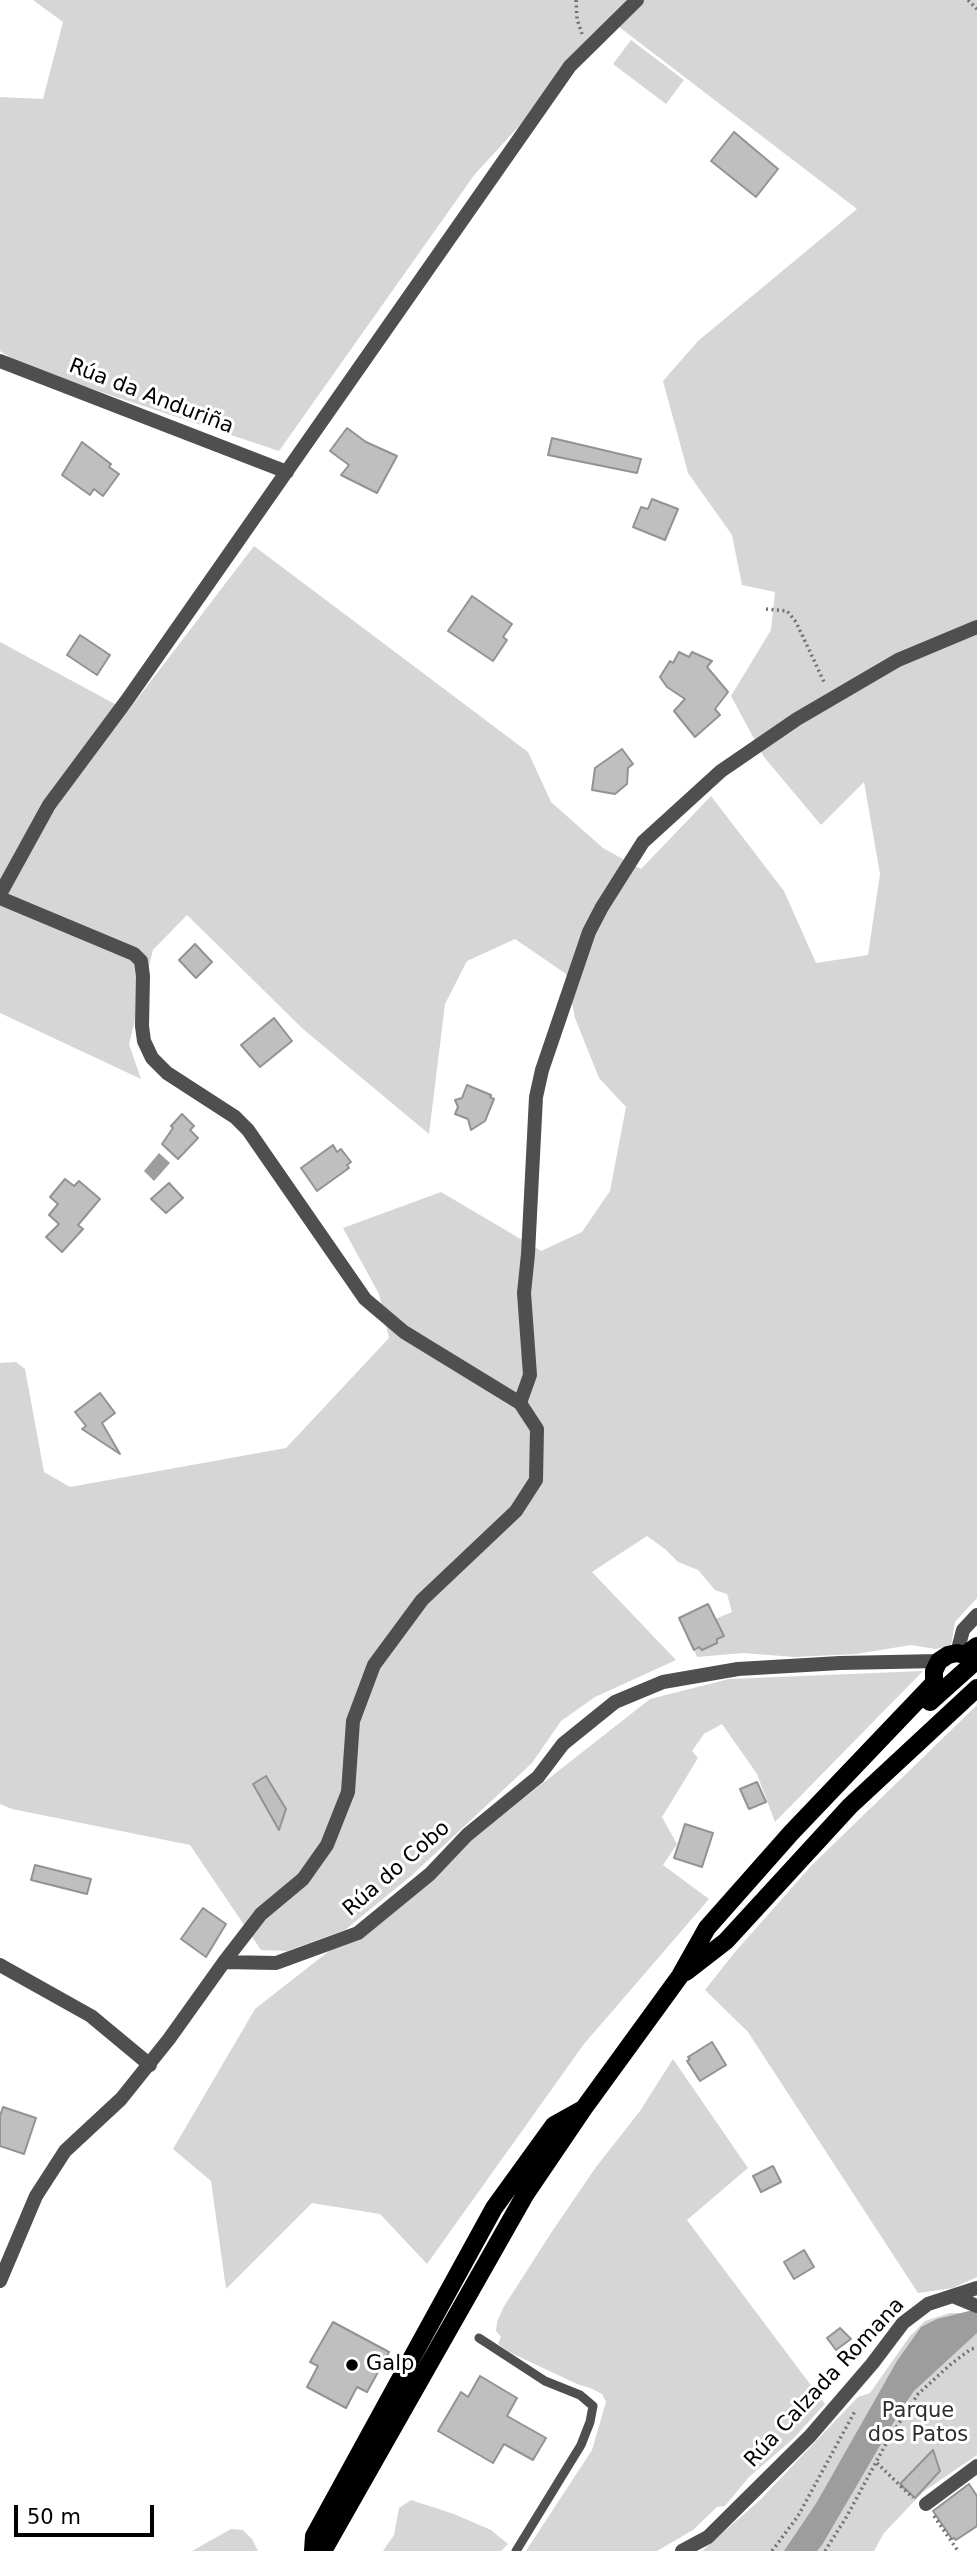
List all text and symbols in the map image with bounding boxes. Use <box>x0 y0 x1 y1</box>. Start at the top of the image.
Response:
street label: Rúa da Anduriña <box>65 354 237 440</box>
street label: Rúa do Cobo <box>339 1816 455 1922</box>
street label: Rúa Calzada Romana <box>740 2293 910 2473</box>
place label: Galp <box>366 2352 414 2378</box>
marker: Galp <box>344 2357 360 2373</box>
park label: Parque dos Patos <box>868 2399 968 2449</box>
scale bar <box>18 2492 158 2536</box>
text: 50 m <box>27 2505 81 2529</box>

